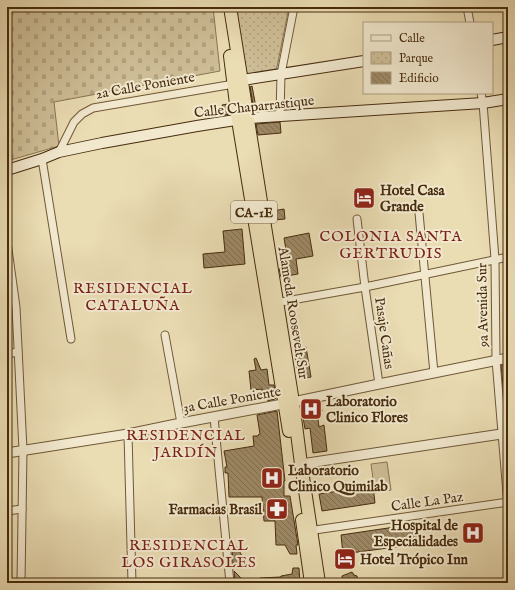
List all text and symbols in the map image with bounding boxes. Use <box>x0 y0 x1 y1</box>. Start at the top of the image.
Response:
legend <box>363 22 493 94</box>
text: Calle <box>399 31 425 46</box>
text: Parque <box>399 51 434 67</box>
street label: 2a Calle Poniente <box>94 68 197 104</box>
text: Edificio <box>399 71 439 86</box>
street label: Calle Chaparrastique <box>193 92 316 122</box>
place label: Hotel Casa Grande <box>380 182 445 216</box>
hotel icon: Hotel Casa Grande <box>351 185 377 211</box>
road number: CA-1E <box>231 201 277 223</box>
district label: COLONIA SANTA GERTRUDIS <box>319 227 463 263</box>
street label: Alameda Roosevelt Sur <box>273 245 312 381</box>
street label: 9a Avenida Sur <box>473 263 493 348</box>
district label: RESIDENCIAL CATALUÑA <box>73 279 193 315</box>
street label: Pasaje Cañas <box>370 296 398 370</box>
street label: 3a Calle Poniente <box>182 382 283 417</box>
place label: Laboratorio Clinico Flores <box>326 393 408 427</box>
hospital icon: Laboratorio Clinico Flores <box>298 396 324 422</box>
district label: RESIDENCIAL JARDÍN <box>126 426 246 462</box>
place label: Laboratorio Clinico Quimilab <box>288 462 388 496</box>
hospital icon: Laboratorio Clinico Quimilab <box>259 465 285 491</box>
street label: Calle La Paz <box>390 488 465 516</box>
pharmacy icon: Farmacias Brasil <box>264 496 290 522</box>
place label: Farmacias Brasil <box>169 501 263 519</box>
place label: Hospital de Especialidades <box>374 517 459 551</box>
hospital icon: Hospital de Especialidades <box>460 520 486 546</box>
district label: RESIDENCIAL LOS GIRASOLES <box>121 536 257 572</box>
hotel icon: Hotel Trópico Inn <box>332 546 358 572</box>
place label: Hotel Trópico Inn <box>360 551 469 569</box>

